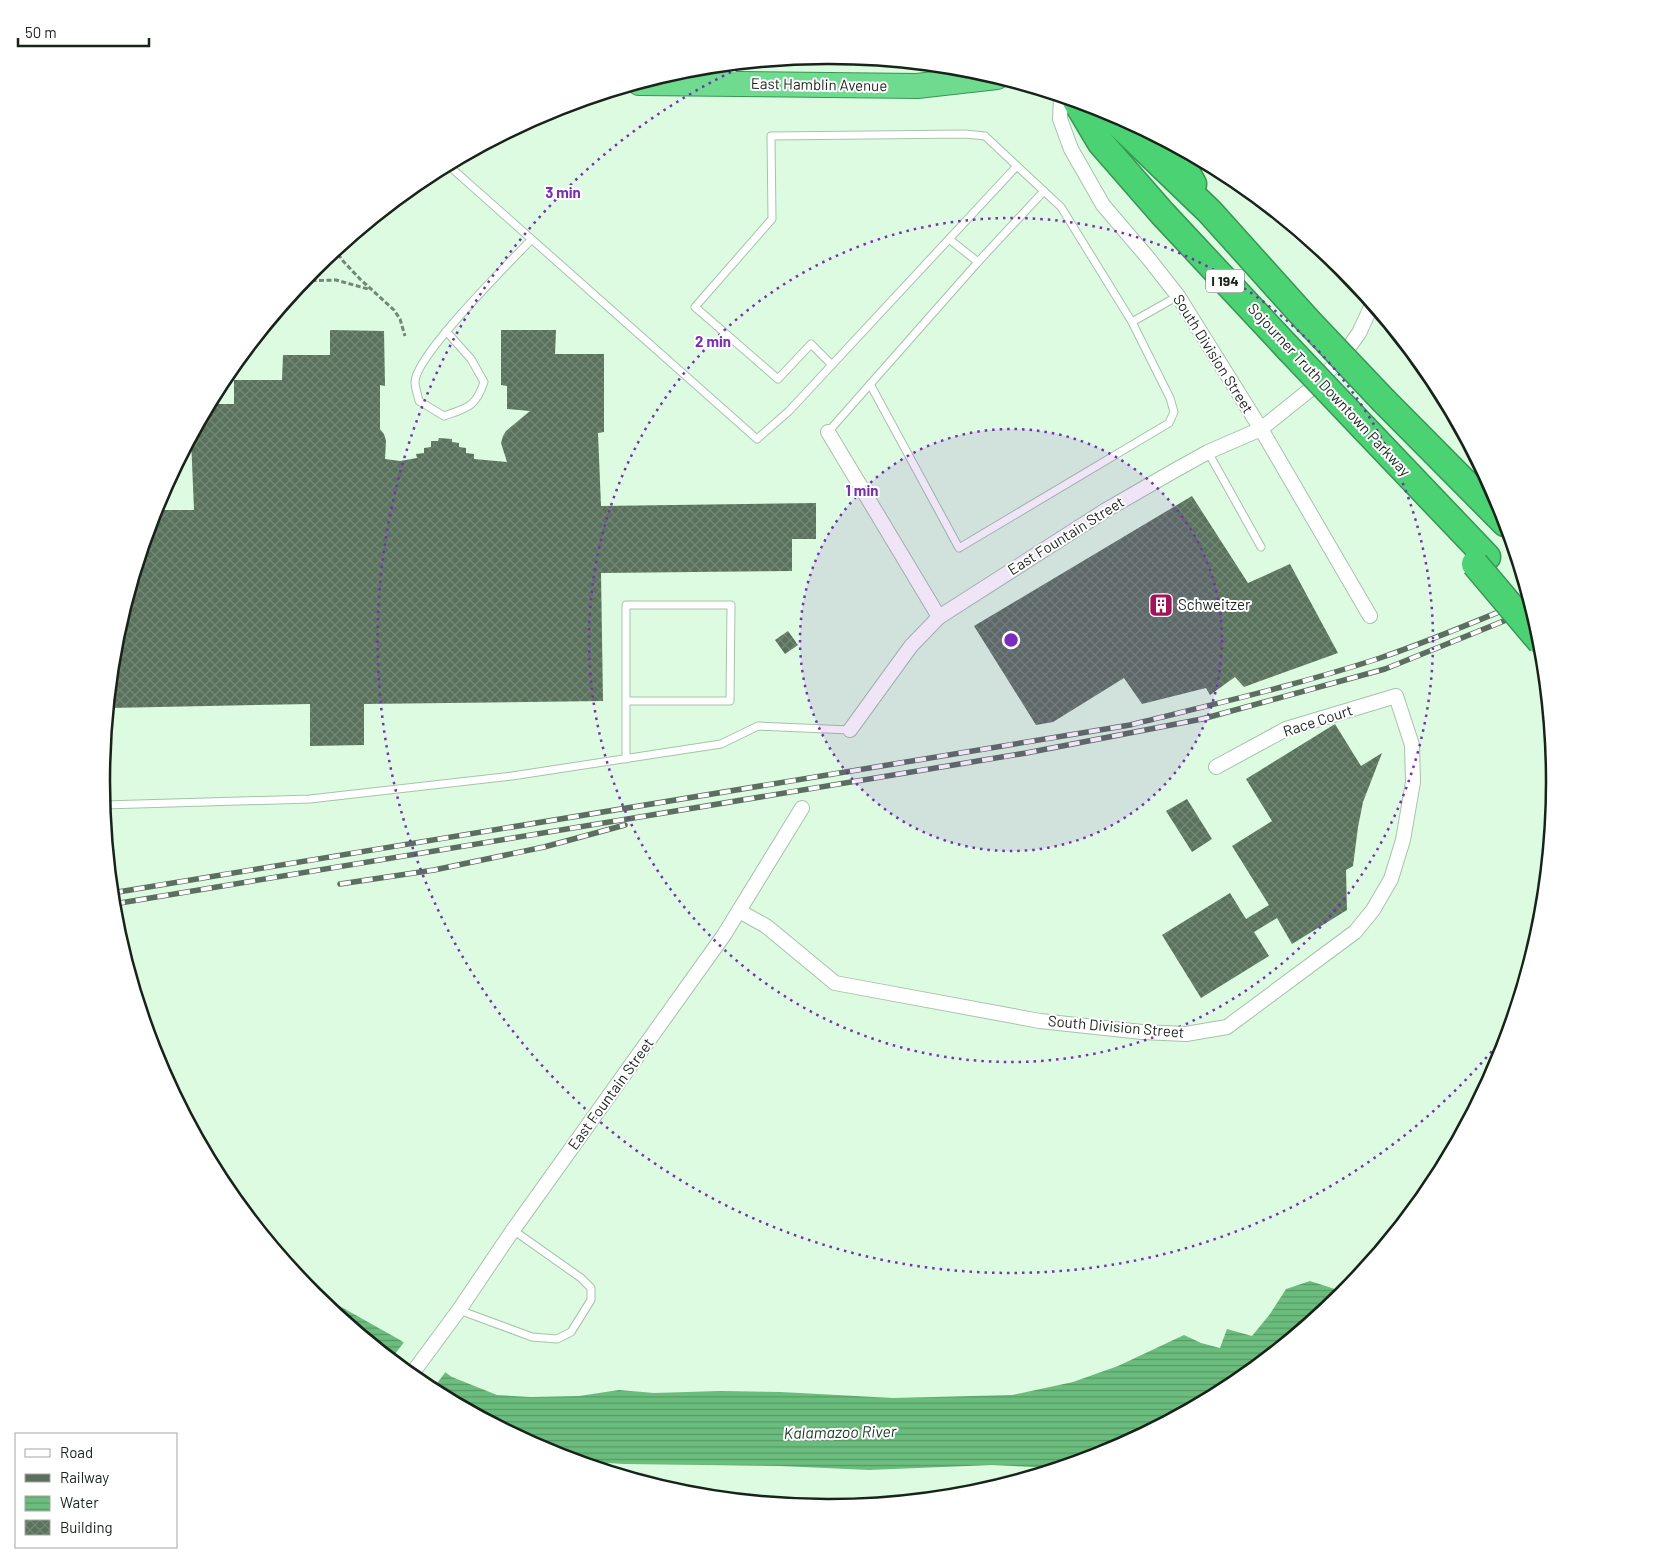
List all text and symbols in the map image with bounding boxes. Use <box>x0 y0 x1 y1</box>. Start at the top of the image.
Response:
scale bar <box>18 15 149 47</box>
text: 50 m <box>25 23 57 41</box>
street label: East Hamblin Avenue <box>751 74 887 94</box>
text: 3 min <box>545 183 581 201</box>
road number: I 194 <box>1206 270 1244 292</box>
street label: South Division Street <box>1170 291 1258 416</box>
street label: Sojourner Truth Downtown Parkway <box>1245 299 1415 480</box>
text: 2 min <box>695 332 731 350</box>
text: 1 min <box>846 481 878 499</box>
street label: East Fountain Street <box>1004 492 1127 578</box>
building icon: Schweitzer <box>1148 592 1174 618</box>
place label: Schweitzer <box>1178 595 1251 613</box>
centre of rings <box>1002 631 1020 649</box>
street label: Race Court <box>1281 700 1355 740</box>
street label: South Division Street <box>1047 1011 1185 1041</box>
street label: East Fountain Street <box>564 1034 657 1153</box>
water label: Kalamazoo River <box>784 1421 898 1442</box>
legend <box>15 1433 178 1548</box>
text: Road <box>60 1443 93 1461</box>
text: Railway <box>60 1468 109 1486</box>
text: Water <box>60 1493 99 1511</box>
text: Building <box>60 1518 113 1536</box>

